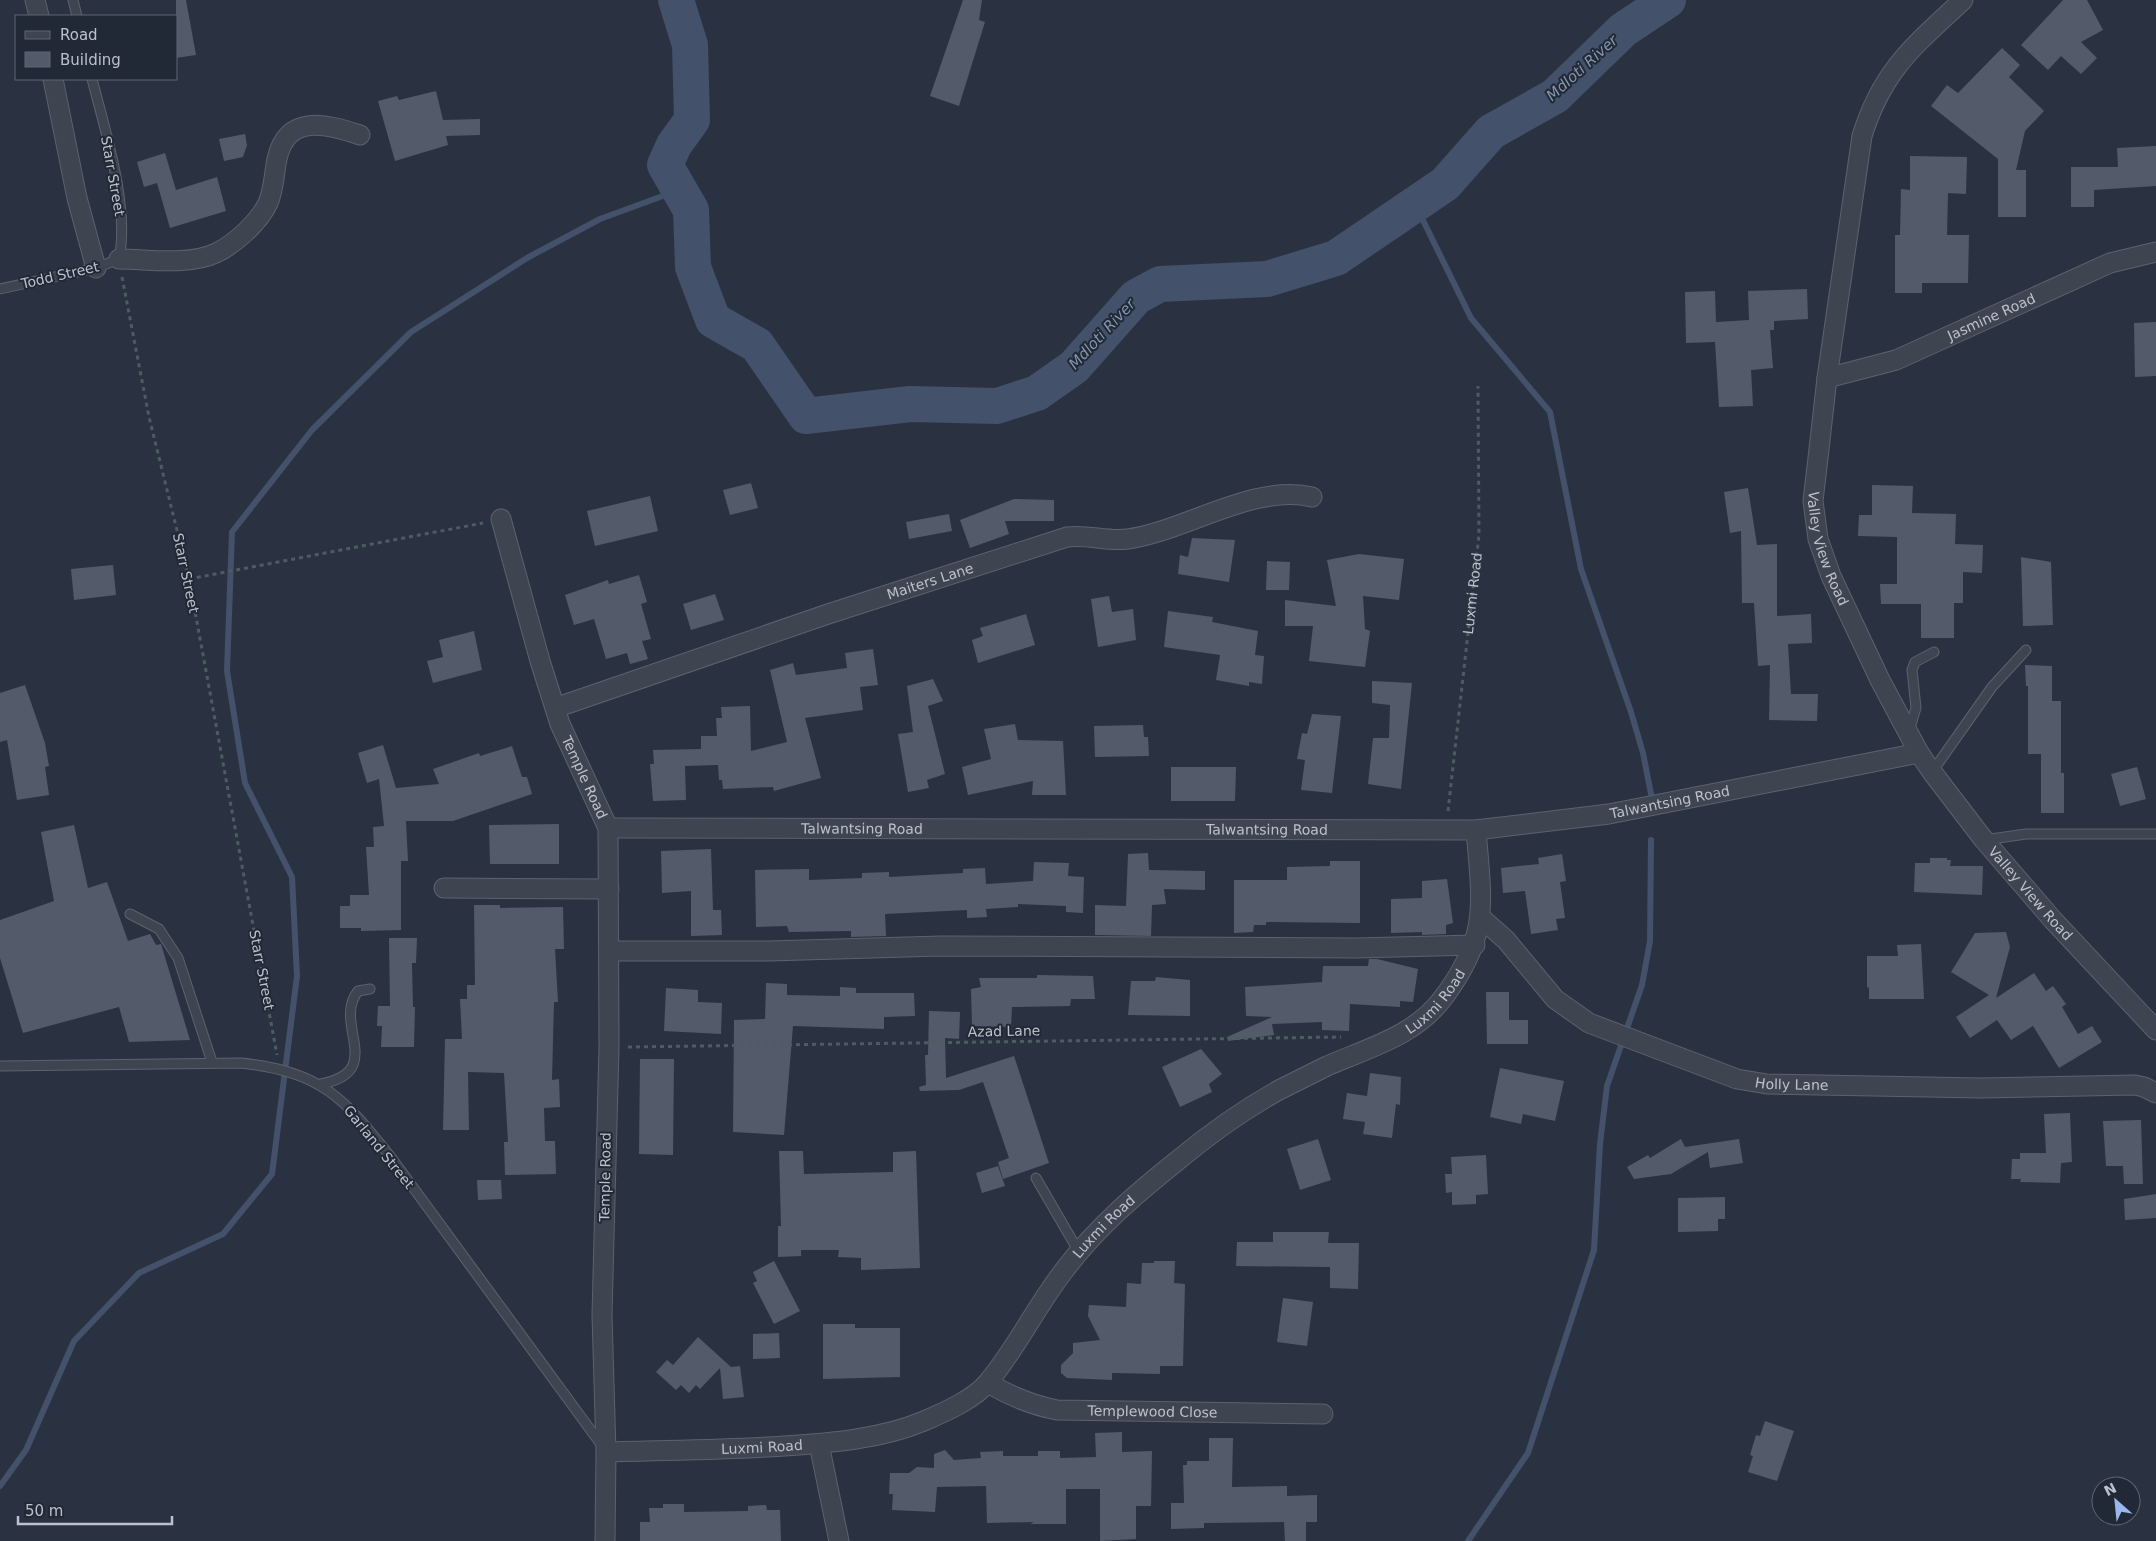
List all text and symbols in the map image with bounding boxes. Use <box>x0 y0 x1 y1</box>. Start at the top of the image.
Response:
legend <box>15 15 178 80</box>
text: Road <box>60 26 98 44</box>
water label: Mdloti River <box>1543 31 1622 105</box>
text: Building <box>60 51 121 69</box>
street label: Starr Street <box>98 135 128 218</box>
street label: Todd Street <box>18 258 101 292</box>
street label: Jasmine Road <box>1944 290 2038 344</box>
water label: Mdloti River <box>1065 295 1140 373</box>
street label: Valley View Road <box>1805 490 1852 608</box>
street label: Starr Street <box>170 532 202 615</box>
street label: Luxmi Road <box>1460 552 1485 635</box>
street label: Maiters Lane <box>885 560 975 603</box>
street label: Temple Road <box>558 732 611 821</box>
street label: Talwantsing Road <box>1608 782 1731 822</box>
street label: Talwantsing Road <box>800 820 923 837</box>
street label: Talwantsing Road <box>1205 821 1328 838</box>
street label: Valley View Road <box>1985 843 2076 943</box>
street label: Starr Street <box>246 929 278 1012</box>
street label: Luxmi Road <box>1403 966 1468 1037</box>
street label: Azad Lane <box>968 1022 1040 1040</box>
street label: Holly Lane <box>1754 1074 1829 1093</box>
street label: Garland Street <box>341 1102 418 1192</box>
street label: Temple Road <box>596 1132 614 1223</box>
street label: Luxmi Road <box>1069 1192 1138 1261</box>
street label: Templewood Close <box>1086 1402 1218 1420</box>
street label: Luxmi Road <box>721 1437 803 1457</box>
north arrow <box>2091 1476 2141 1526</box>
text: N <box>2101 1480 2119 1499</box>
scale bar <box>18 1494 171 1526</box>
text: 50 m <box>25 1502 63 1520</box>

